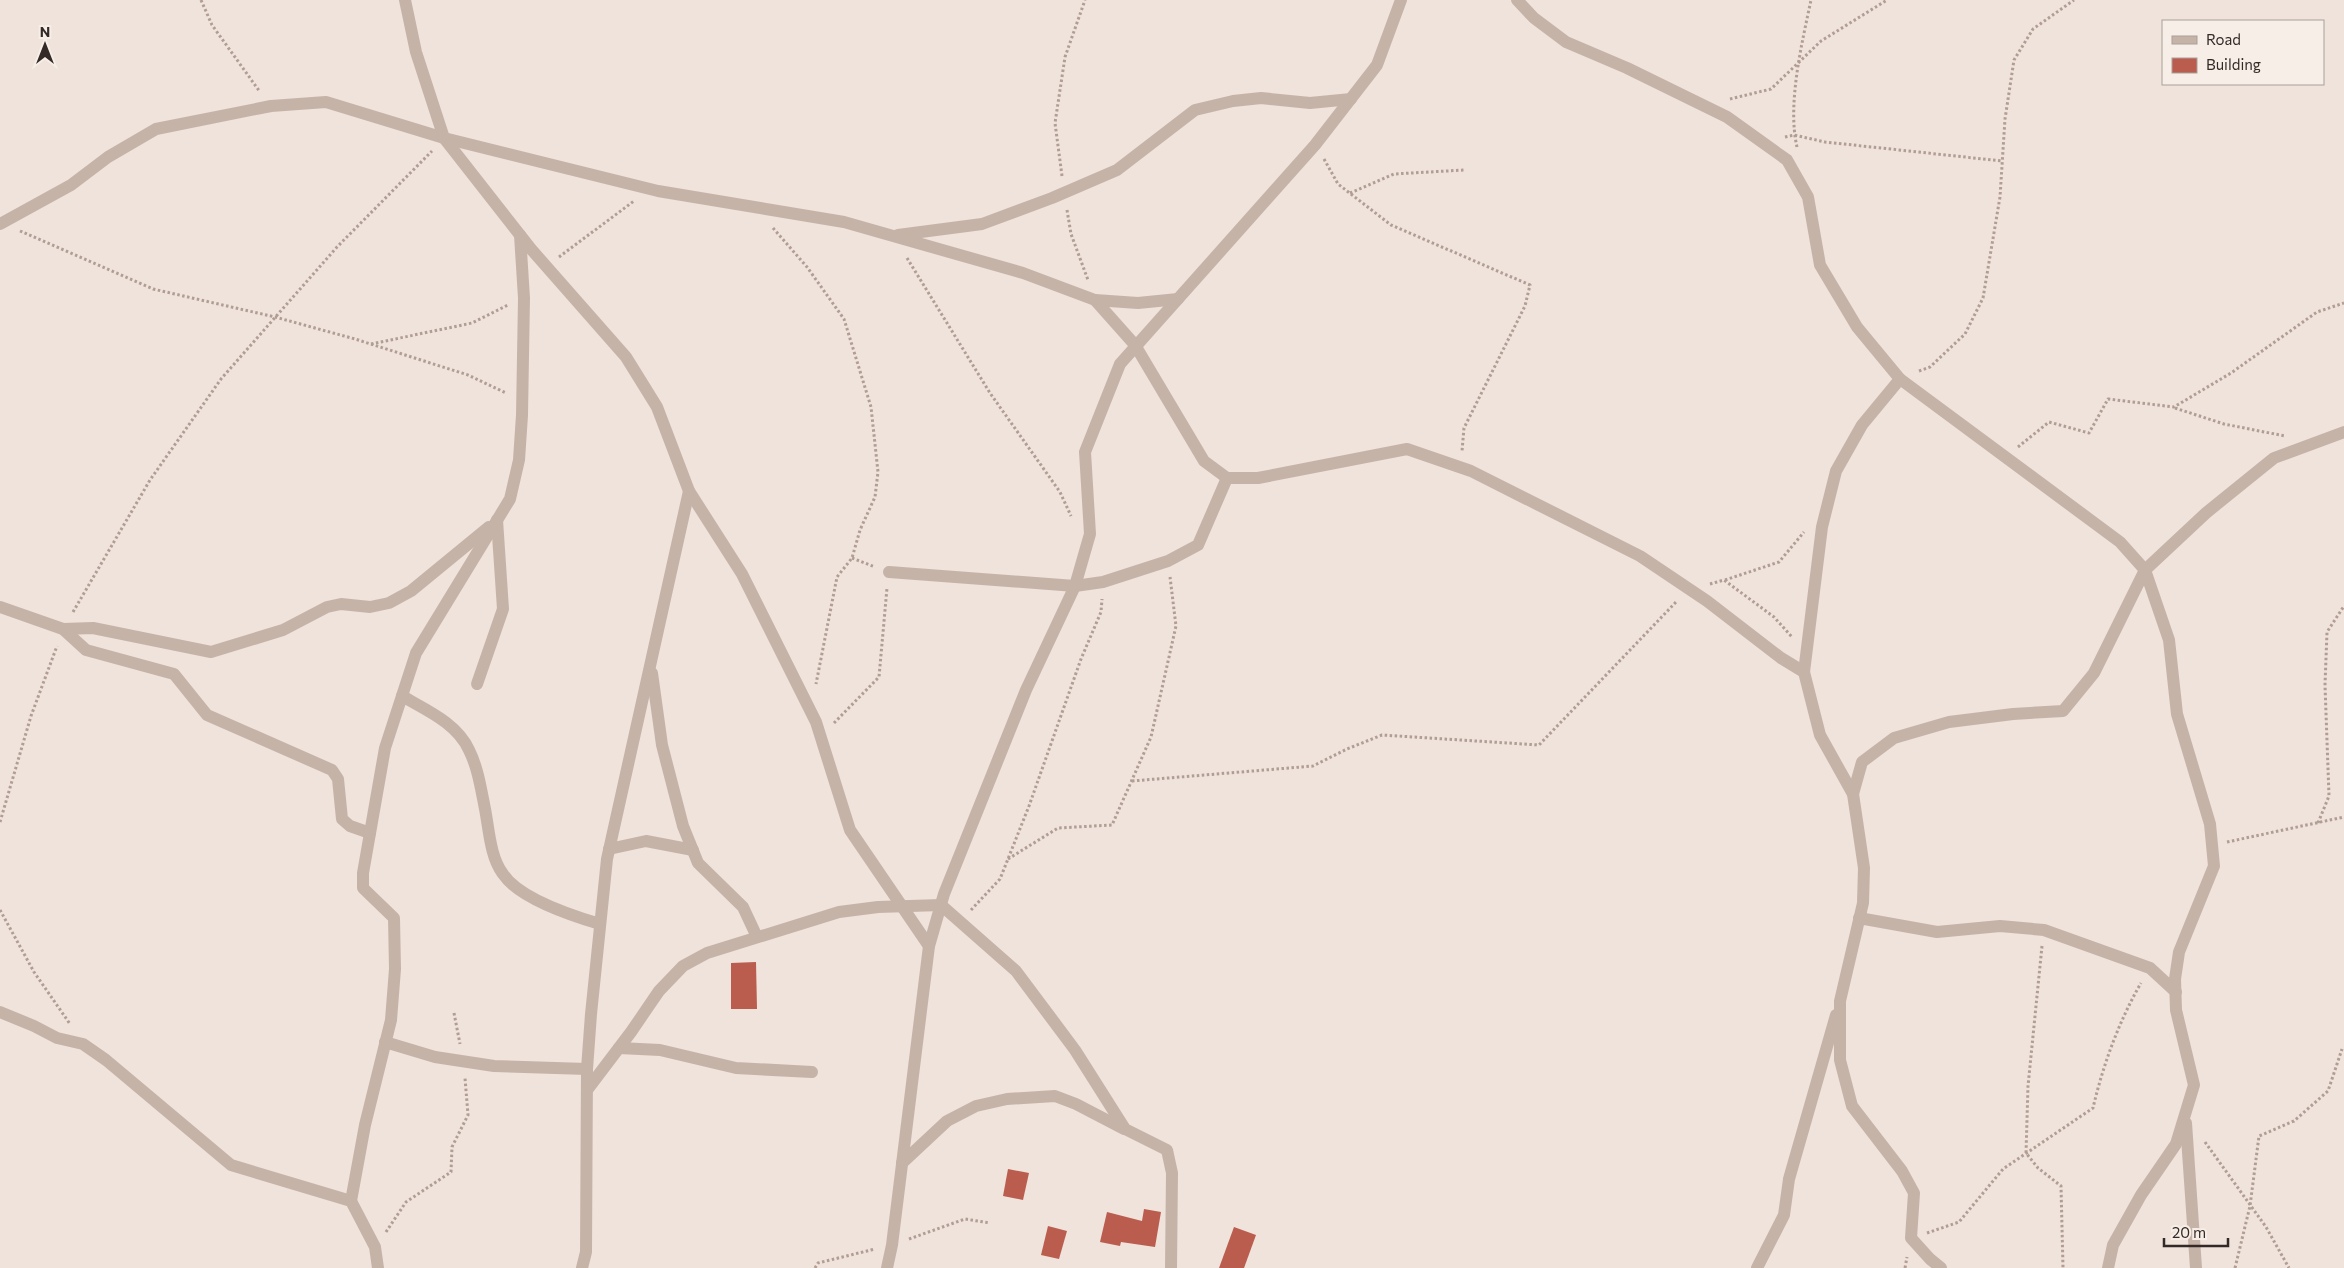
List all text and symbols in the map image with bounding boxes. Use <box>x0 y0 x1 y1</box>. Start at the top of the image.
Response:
north arrow <box>20 20 70 70</box>
legend <box>2162 20 2324 85</box>
text: N <box>40 23 50 40</box>
text: Road <box>2206 30 2241 48</box>
text: Building <box>2206 55 2261 73</box>
scale bar <box>2164 1216 2228 1248</box>
text: 20 m <box>2172 1223 2206 1241</box>

